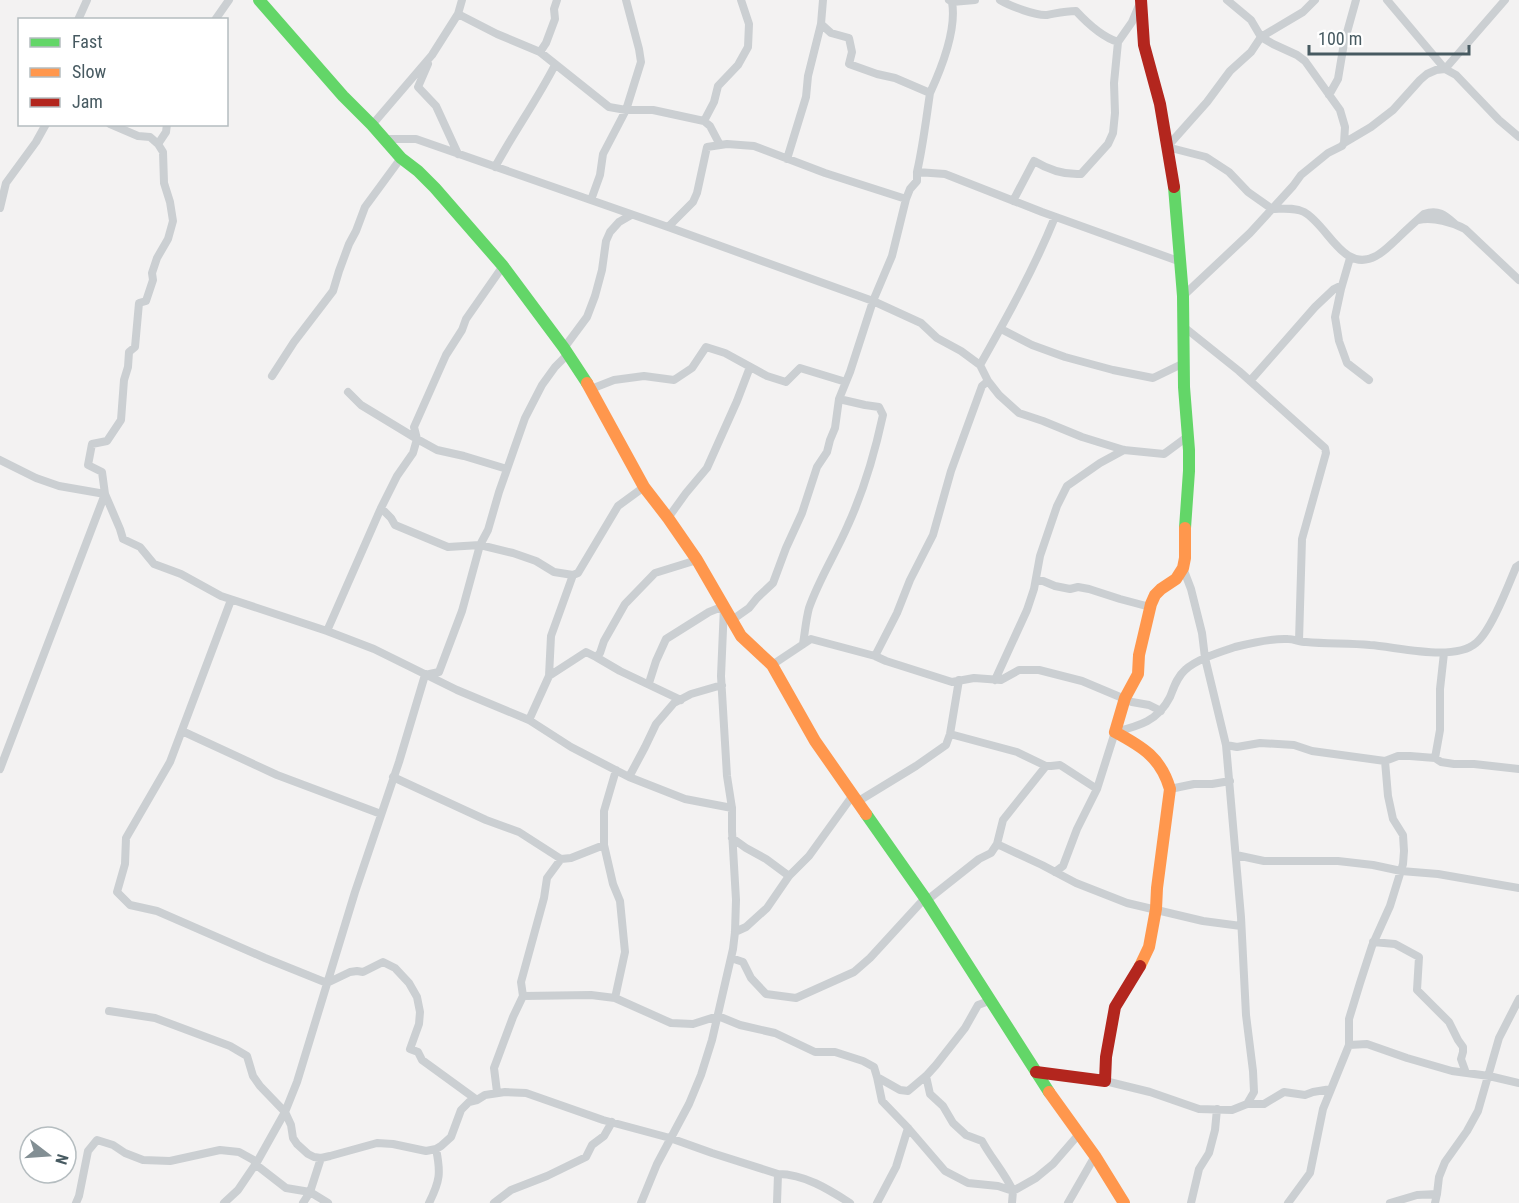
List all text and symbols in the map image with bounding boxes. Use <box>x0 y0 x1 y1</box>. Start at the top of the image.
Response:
legend <box>18 18 228 126</box>
scale bar <box>1309 18 1470 56</box>
text: 100 m <box>1318 28 1362 49</box>
text: Fast <box>72 31 103 52</box>
text: Slow <box>72 61 107 82</box>
text: Jam <box>72 91 103 112</box>
north arrow <box>18 1125 78 1185</box>
text: N <box>51 1152 72 1167</box>

